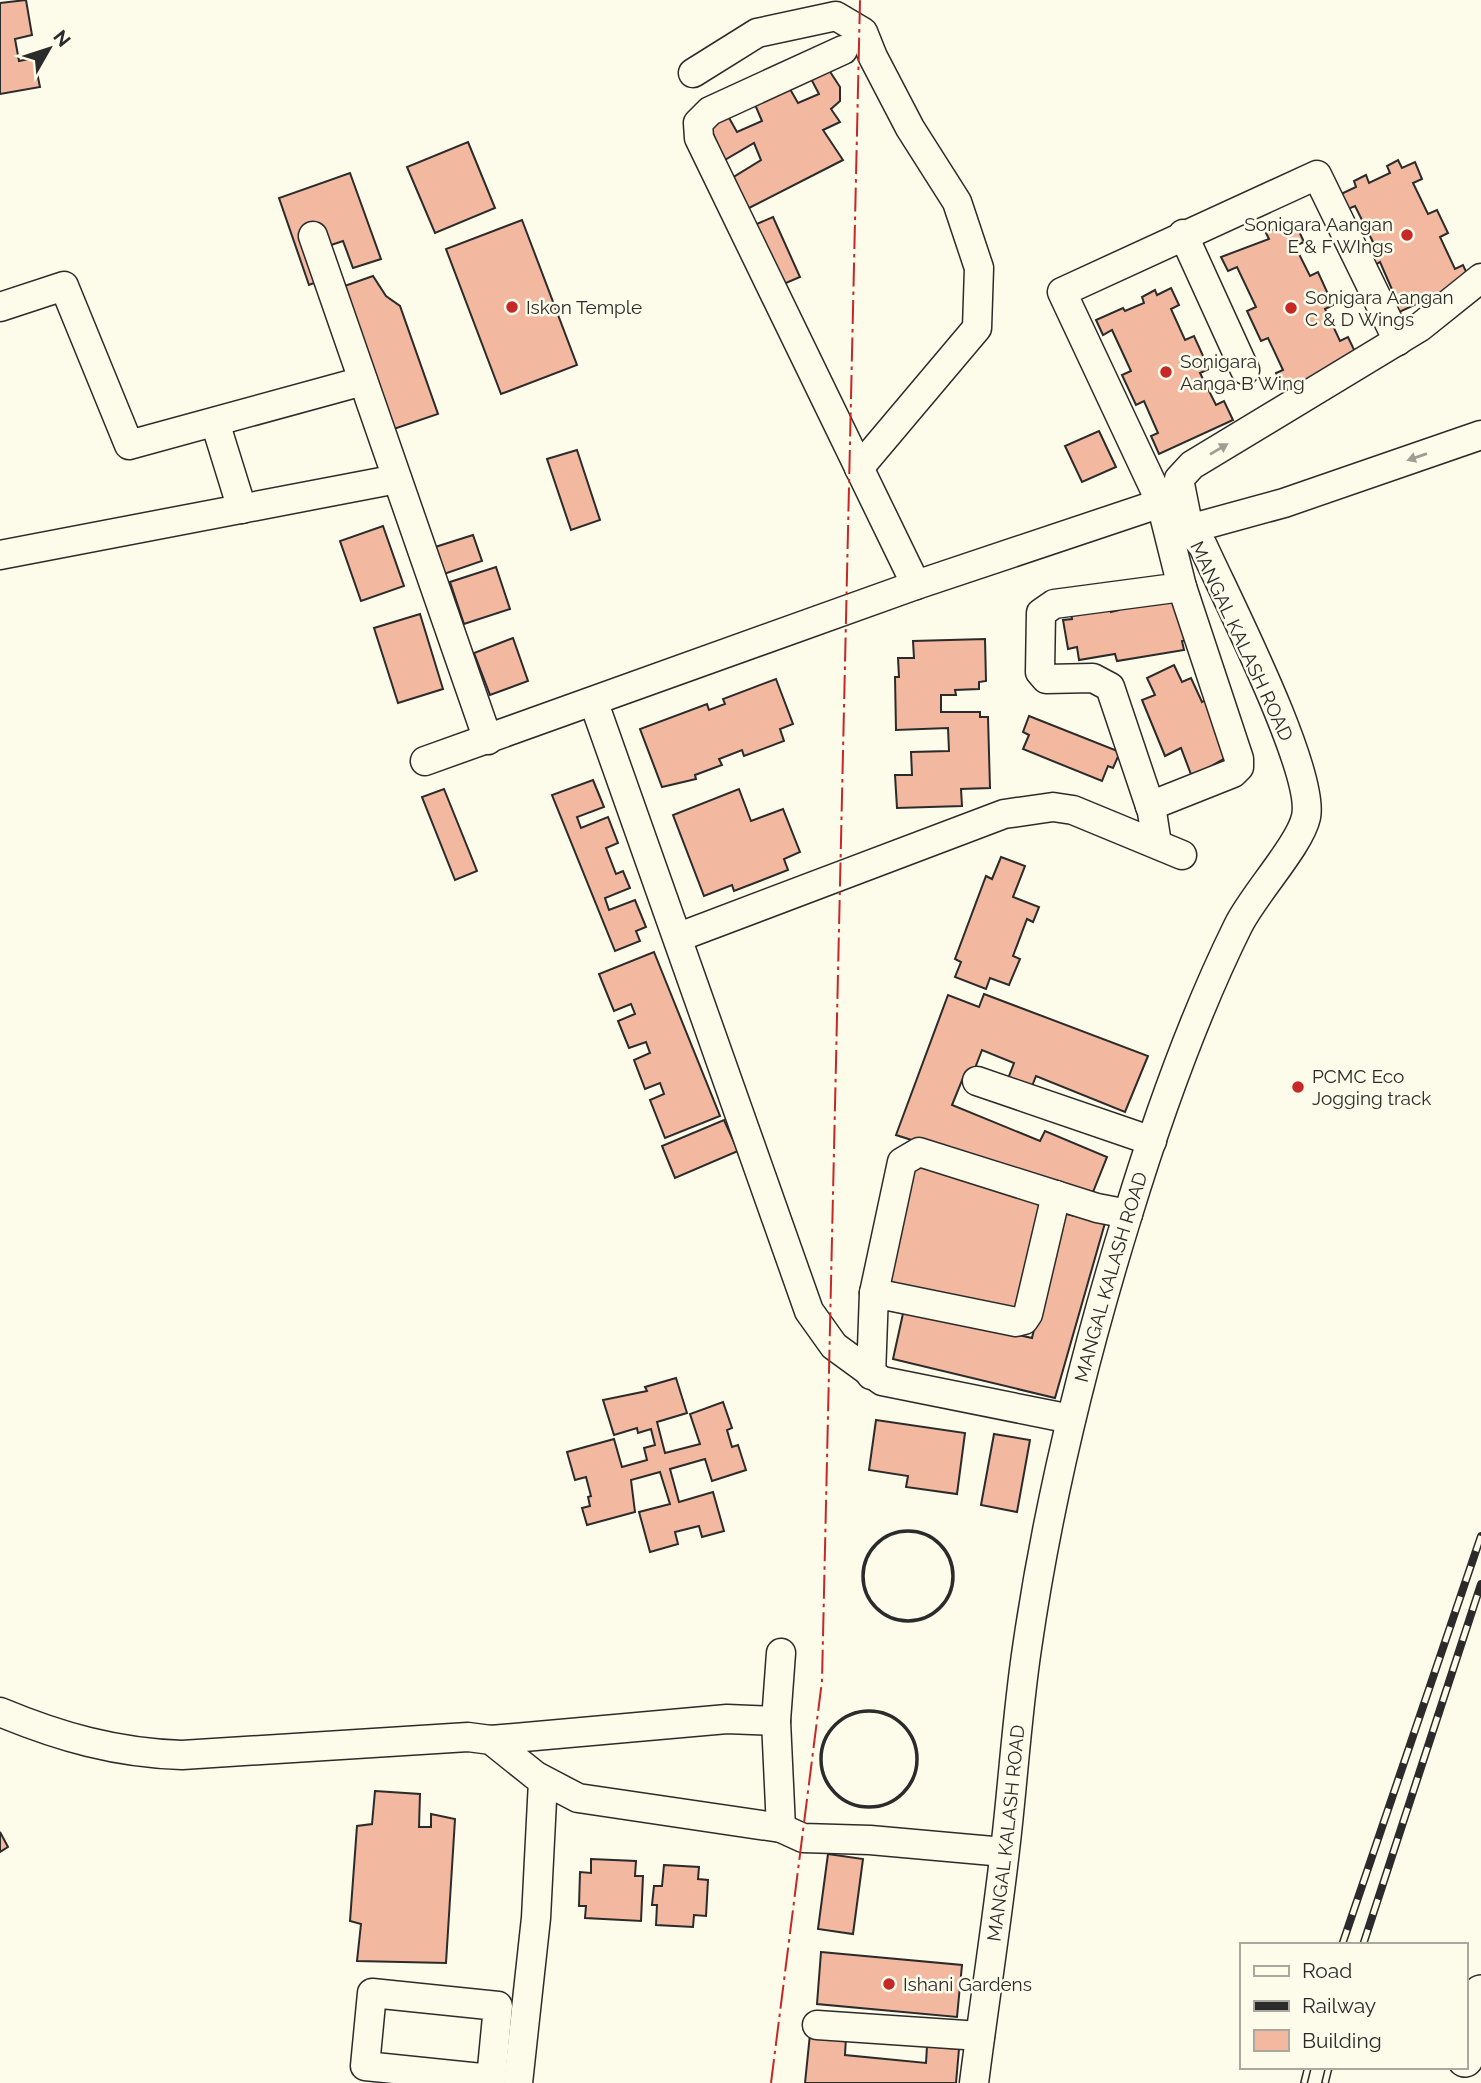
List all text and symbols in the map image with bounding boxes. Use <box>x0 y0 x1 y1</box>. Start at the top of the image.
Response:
north arrow <box>14 14 84 84</box>
text: N <box>49 26 75 51</box>
place label: Sonigara Aangan E & F WIngs <box>1244 213 1393 257</box>
marker: Sonigara Aangan E & F WIngs <box>1399 227 1415 243</box>
place label: Sonigara Aangan C & D Wings <box>1305 286 1454 330</box>
place label: Iskon Temple <box>526 296 642 318</box>
marker: Iskon Temple <box>504 299 520 315</box>
marker: Sonigara Aangan C & D Wings <box>1283 300 1299 316</box>
place label: Sonigara Aanga B Wing <box>1180 350 1305 394</box>
marker: Sonigara Aanga B Wing <box>1158 364 1174 380</box>
one-way arrow <box>1210 442 1229 455</box>
one-way arrow <box>1406 452 1427 463</box>
street label: MANGAL KALASH ROAD <box>1186 538 1298 744</box>
place label: PCMC Eco Jogging track <box>1312 1065 1431 1109</box>
marker: PCMC Eco Jogging track <box>1290 1079 1306 1095</box>
street label: MANGAL KALASH ROAD <box>1070 1169 1152 1384</box>
street label: MANGAL KALASH ROAD <box>982 1724 1029 1943</box>
legend <box>1240 1943 1467 2069</box>
text: Road <box>1302 1958 1352 1983</box>
place label: Ishani Gardens <box>903 1973 1032 1995</box>
marker: Ishani Gardens <box>881 1976 897 1992</box>
text: Railway <box>1302 1993 1376 2018</box>
text: Building <box>1302 2028 1382 2053</box>

